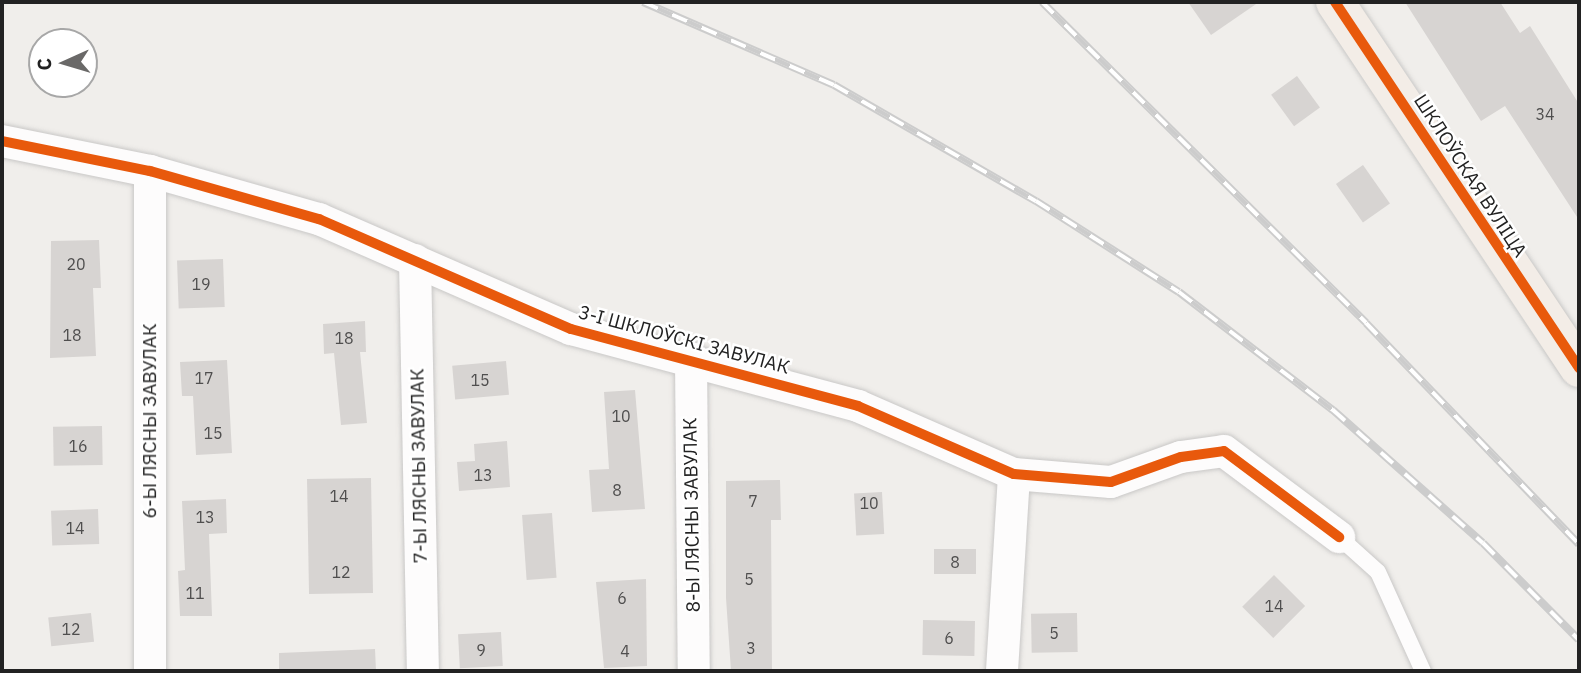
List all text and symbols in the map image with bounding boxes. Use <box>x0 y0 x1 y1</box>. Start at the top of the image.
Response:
north arrow <box>28 28 98 98</box>
text: С <box>32 57 56 71</box>
street label: ШКЛОЎСКАЯ ВУЛІЦА <box>1409 90 1531 262</box>
house number: 34 <box>1535 104 1555 124</box>
house number: 20 <box>66 254 86 274</box>
house number: 19 <box>191 274 211 294</box>
street label: 3-І ШКЛОЎСКІ ЗАВУЛАК <box>576 301 792 379</box>
street label: 6-Ы ЛЯСНЫ ЗАВУЛАК <box>139 324 161 518</box>
house number: 18 <box>62 325 82 345</box>
house number: 18 <box>334 328 354 348</box>
house number: 17 <box>194 368 214 388</box>
street label: 7-Ы ЛЯСНЫ ЗАВУЛАК <box>406 368 432 564</box>
house number: 15 <box>470 370 490 390</box>
house number: 10 <box>611 406 631 426</box>
street label: 8-Ы ЛЯСНЫ ЗАВУЛАК <box>679 417 705 613</box>
house number: 15 <box>203 423 223 443</box>
house number: 16 <box>68 436 88 456</box>
house number: 13 <box>473 465 493 485</box>
house number: 8 <box>612 480 622 500</box>
house number: 14 <box>329 486 349 506</box>
house number: 7 <box>748 491 758 511</box>
house number: 10 <box>859 493 879 513</box>
house number: 13 <box>195 507 215 527</box>
house number: 14 <box>65 518 85 538</box>
house number: 8 <box>950 552 960 572</box>
house number: 12 <box>331 562 351 582</box>
house number: 5 <box>744 569 754 589</box>
house number: 11 <box>185 583 205 603</box>
house number: 6 <box>617 588 627 608</box>
house number: 14 <box>1264 596 1284 616</box>
house number: 12 <box>61 619 81 639</box>
house number: 5 <box>1049 623 1059 643</box>
house number: 6 <box>944 628 954 648</box>
house number: 3 <box>746 638 756 658</box>
house number: 9 <box>476 640 486 660</box>
house number: 4 <box>620 641 630 661</box>

